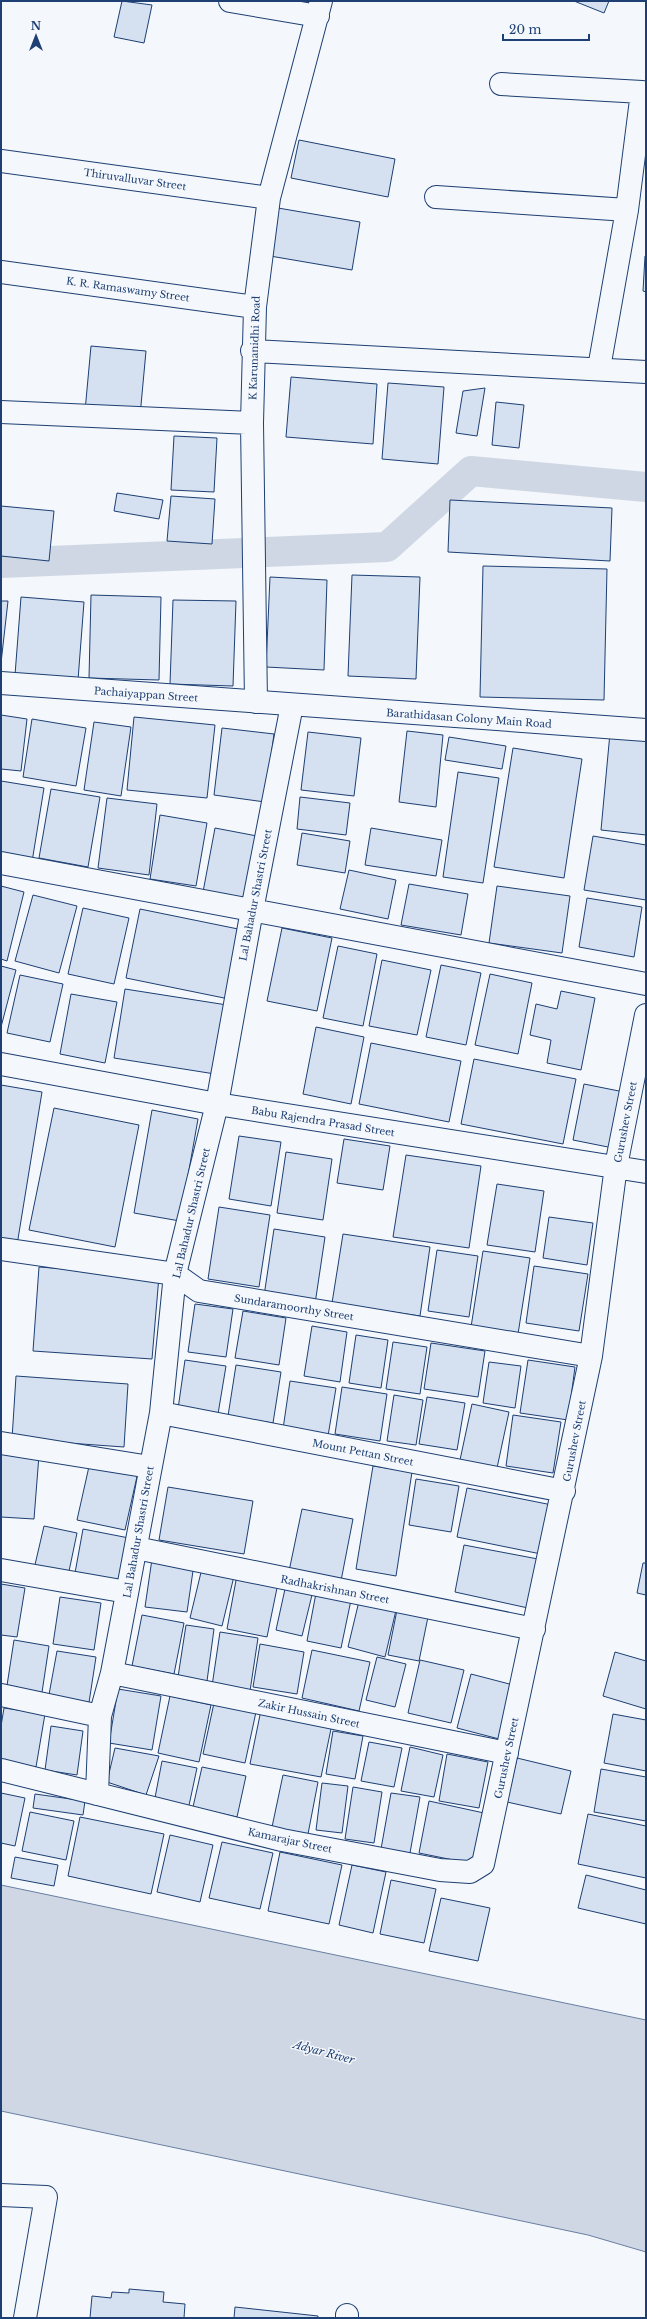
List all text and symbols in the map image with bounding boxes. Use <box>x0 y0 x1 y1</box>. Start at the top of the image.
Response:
north arrow <box>16 16 56 56</box>
scale bar <box>503 16 589 42</box>
text: N <box>31 19 42 33</box>
text: 20 m <box>509 22 541 37</box>
street label: Thiruvalluvar Street <box>83 166 187 193</box>
street label: K. R. Ramaswamy Street <box>65 274 191 305</box>
street label: K Karunanidhi Road <box>246 295 263 400</box>
street label: Pachaiyappan Street <box>94 684 199 705</box>
street label: Barathidasan Colony Main Road <box>386 706 552 731</box>
street label: Lal Bahadur Shastri Street <box>236 828 275 962</box>
street label: Gurushev Street <box>611 1080 640 1164</box>
street label: Babu Rajendra Prasad Street <box>250 1104 396 1139</box>
street label: Lal Bahadur Shastri Street <box>170 1146 213 1280</box>
street label: Sundaramoorthy Street <box>233 1292 355 1323</box>
street label: Gurushev Street <box>560 1399 589 1483</box>
street label: Mount Pettan Street <box>311 1436 415 1469</box>
street label: Lal Bahadur Shastri Street <box>120 1465 157 1599</box>
street label: Radhakrishnan Street <box>279 1573 391 1606</box>
street label: Zakir Hussain Street <box>257 1696 361 1731</box>
street label: Gurushev Street <box>492 1716 521 1800</box>
street label: Kamarajar Street <box>247 1825 333 1856</box>
water label: Adyar River <box>290 2037 357 2067</box>

